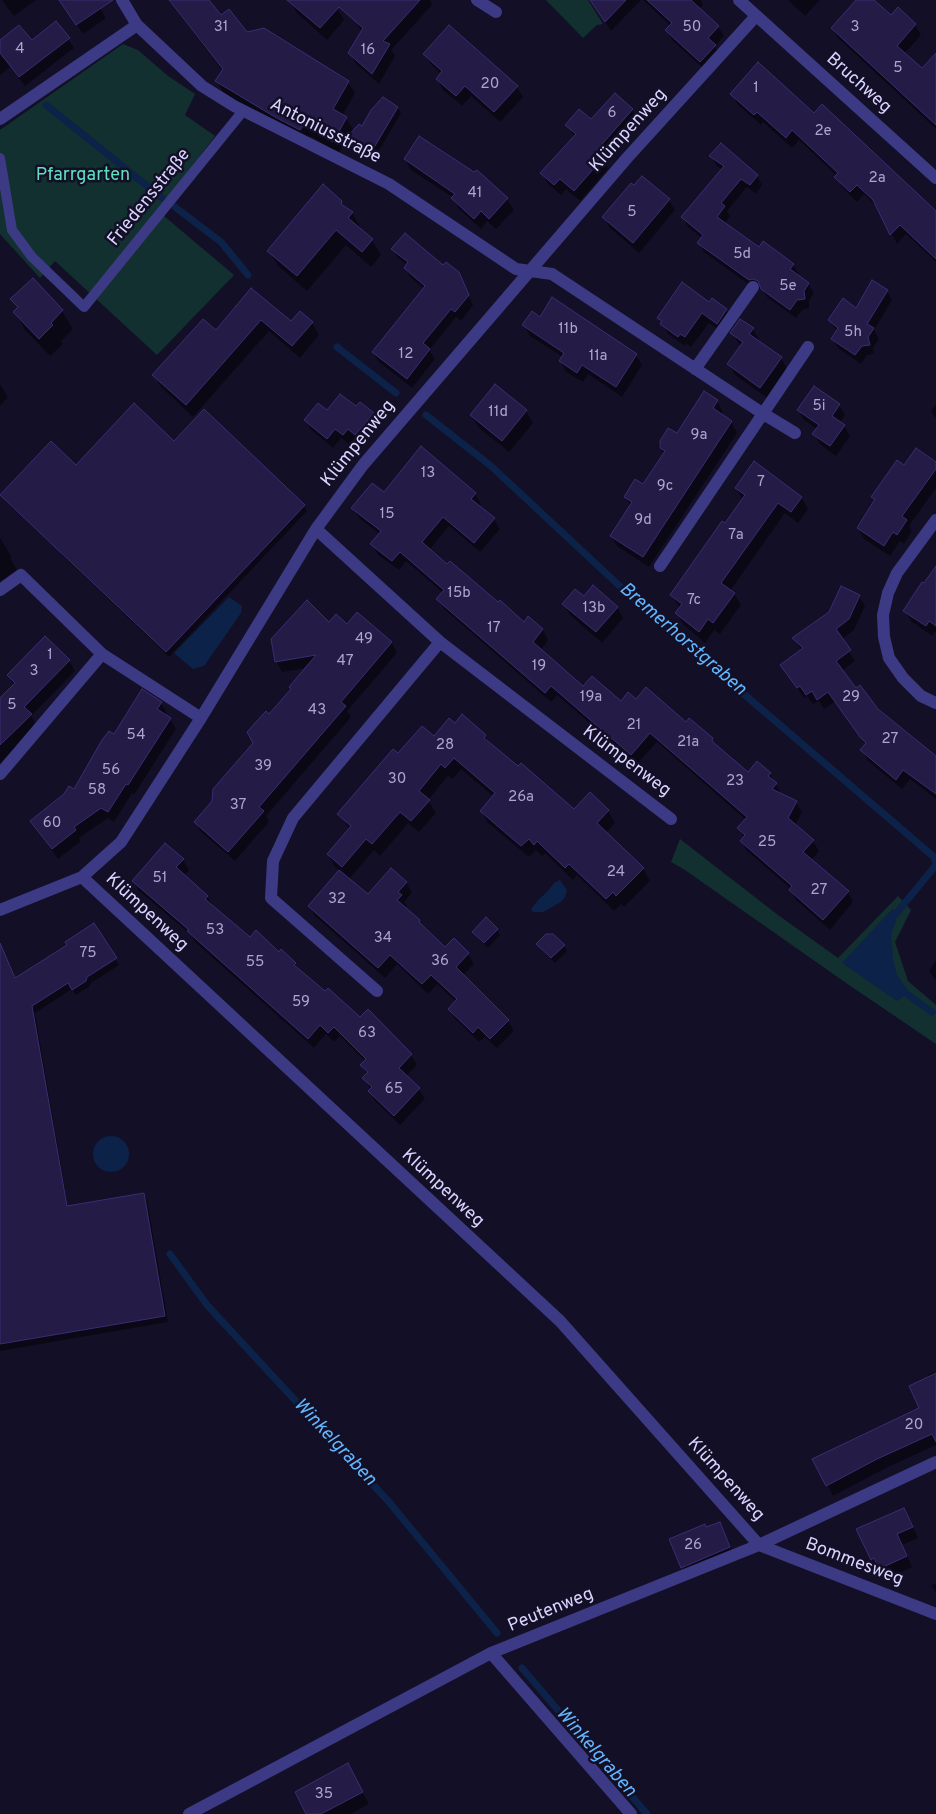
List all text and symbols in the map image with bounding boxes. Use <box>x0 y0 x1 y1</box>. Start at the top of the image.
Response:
house number: 31 <box>214 19 228 37</box>
house number: 50 <box>683 19 701 37</box>
house number: 3 <box>850 19 860 37</box>
house number: 4 <box>15 41 25 59</box>
house number: 16 <box>361 42 375 60</box>
street label: Bruchweg <box>821 49 895 119</box>
house number: 5 <box>893 60 903 78</box>
house number: 20 <box>481 76 499 94</box>
house number: 1 <box>753 80 759 98</box>
street label: Klümpenweg <box>586 85 672 177</box>
street label: Antoniusstraße <box>266 95 384 169</box>
house number: 6 <box>608 105 616 123</box>
house number: 2e <box>814 123 832 141</box>
street label: Friedensstraße <box>104 145 196 251</box>
park label: Pfarrgarten <box>36 165 130 187</box>
house number: 2a <box>868 170 886 188</box>
house number: 41 <box>468 185 482 203</box>
house number: 5 <box>627 204 637 222</box>
house number: 5d <box>733 246 751 264</box>
house number: 5e <box>779 278 797 296</box>
house number: 11b <box>558 321 578 339</box>
house number: 5h <box>844 324 862 342</box>
house number: 12 <box>399 346 413 364</box>
house number: 11a <box>589 348 607 366</box>
street label: Klümpenweg <box>317 396 401 492</box>
house number: 5i <box>812 398 826 416</box>
house number: 11d <box>488 404 508 422</box>
house number: 9a <box>691 427 707 445</box>
house number: 13 <box>421 465 435 483</box>
house number: 7 <box>757 474 765 492</box>
house number: 9c <box>657 478 673 496</box>
house number: 15 <box>380 506 394 524</box>
house number: 9d <box>634 512 652 530</box>
house number: 7a <box>728 527 744 545</box>
water label: Bremerhorstgraben <box>614 579 750 701</box>
house number: 15b <box>447 585 471 603</box>
house number: 7c <box>687 592 701 610</box>
house number: 13b <box>582 600 606 618</box>
house number: 17 <box>487 620 501 638</box>
house number: 49 <box>355 631 373 649</box>
house number: 1 <box>47 647 53 665</box>
house number: 47 <box>337 653 353 671</box>
house number: 19 <box>532 658 546 676</box>
house number: 3 <box>29 663 39 681</box>
house number: 19a <box>580 689 602 707</box>
house number: 29 <box>842 689 860 707</box>
house number: 5 <box>7 697 17 715</box>
house number: 43 <box>308 702 326 720</box>
house number: 21 <box>627 717 641 735</box>
street label: Klümpenweg <box>577 722 675 802</box>
house number: 54 <box>127 727 145 745</box>
house number: 27 <box>882 731 898 749</box>
house number: 21a <box>677 734 699 752</box>
house number: 28 <box>436 737 454 755</box>
house number: 39 <box>254 758 272 776</box>
house number: 56 <box>102 762 120 780</box>
house number: 30 <box>388 771 406 789</box>
house number: 23 <box>726 773 744 791</box>
house number: 58 <box>88 782 106 800</box>
house number: 26a <box>508 789 534 807</box>
house number: 37 <box>230 797 246 815</box>
house number: 60 <box>43 815 61 833</box>
house number: 25 <box>758 834 776 852</box>
house number: 24 <box>607 864 625 882</box>
street label: Klümpenweg <box>100 869 192 957</box>
house number: 51 <box>153 870 167 888</box>
house number: 27 <box>811 882 827 900</box>
house number: 32 <box>328 891 346 909</box>
house number: 53 <box>206 922 224 940</box>
house number: 34 <box>374 930 392 948</box>
house number: 75 <box>79 945 97 963</box>
house number: 36 <box>431 953 449 971</box>
house number: 55 <box>246 954 264 972</box>
house number: 59 <box>292 994 310 1012</box>
house number: 63 <box>358 1025 376 1043</box>
house number: 65 <box>385 1081 403 1099</box>
street label: Klümpenweg <box>396 1145 488 1233</box>
water label: Winkelgraben <box>288 1394 380 1492</box>
house number: 20 <box>905 1417 923 1435</box>
street label: Klümpenweg <box>682 1434 768 1526</box>
street label: Bommesweg <box>802 1534 906 1592</box>
house number: 26 <box>684 1537 702 1555</box>
street label: Peutenweg <box>505 1584 597 1638</box>
water label: Winkelgraben <box>550 1703 640 1803</box>
house number: 35 <box>315 1786 333 1804</box>

